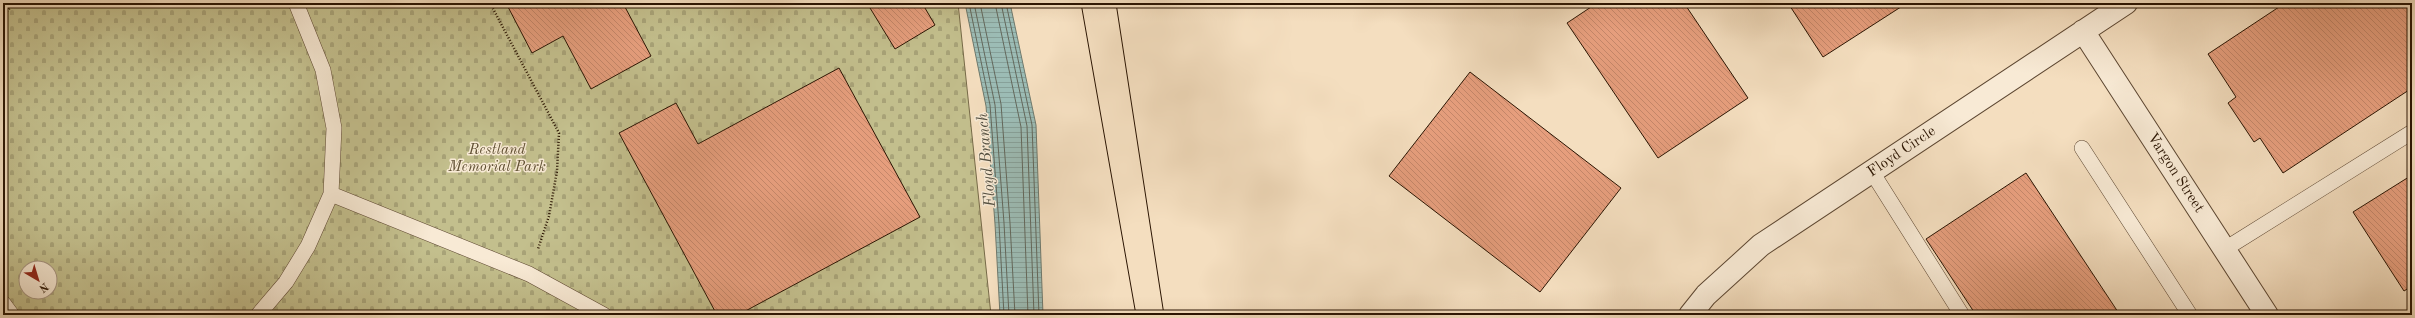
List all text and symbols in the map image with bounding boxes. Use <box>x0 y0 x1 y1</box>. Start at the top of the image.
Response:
water label: Floyd Branch <box>975 112 999 209</box>
street label: Floyd Circle <box>1865 124 1939 180</box>
street label: Vargon Street <box>2144 131 2206 215</box>
park label: Restland Memorial Park <box>447 143 546 175</box>
north arrow <box>18 260 58 300</box>
text: N <box>36 280 50 294</box>

